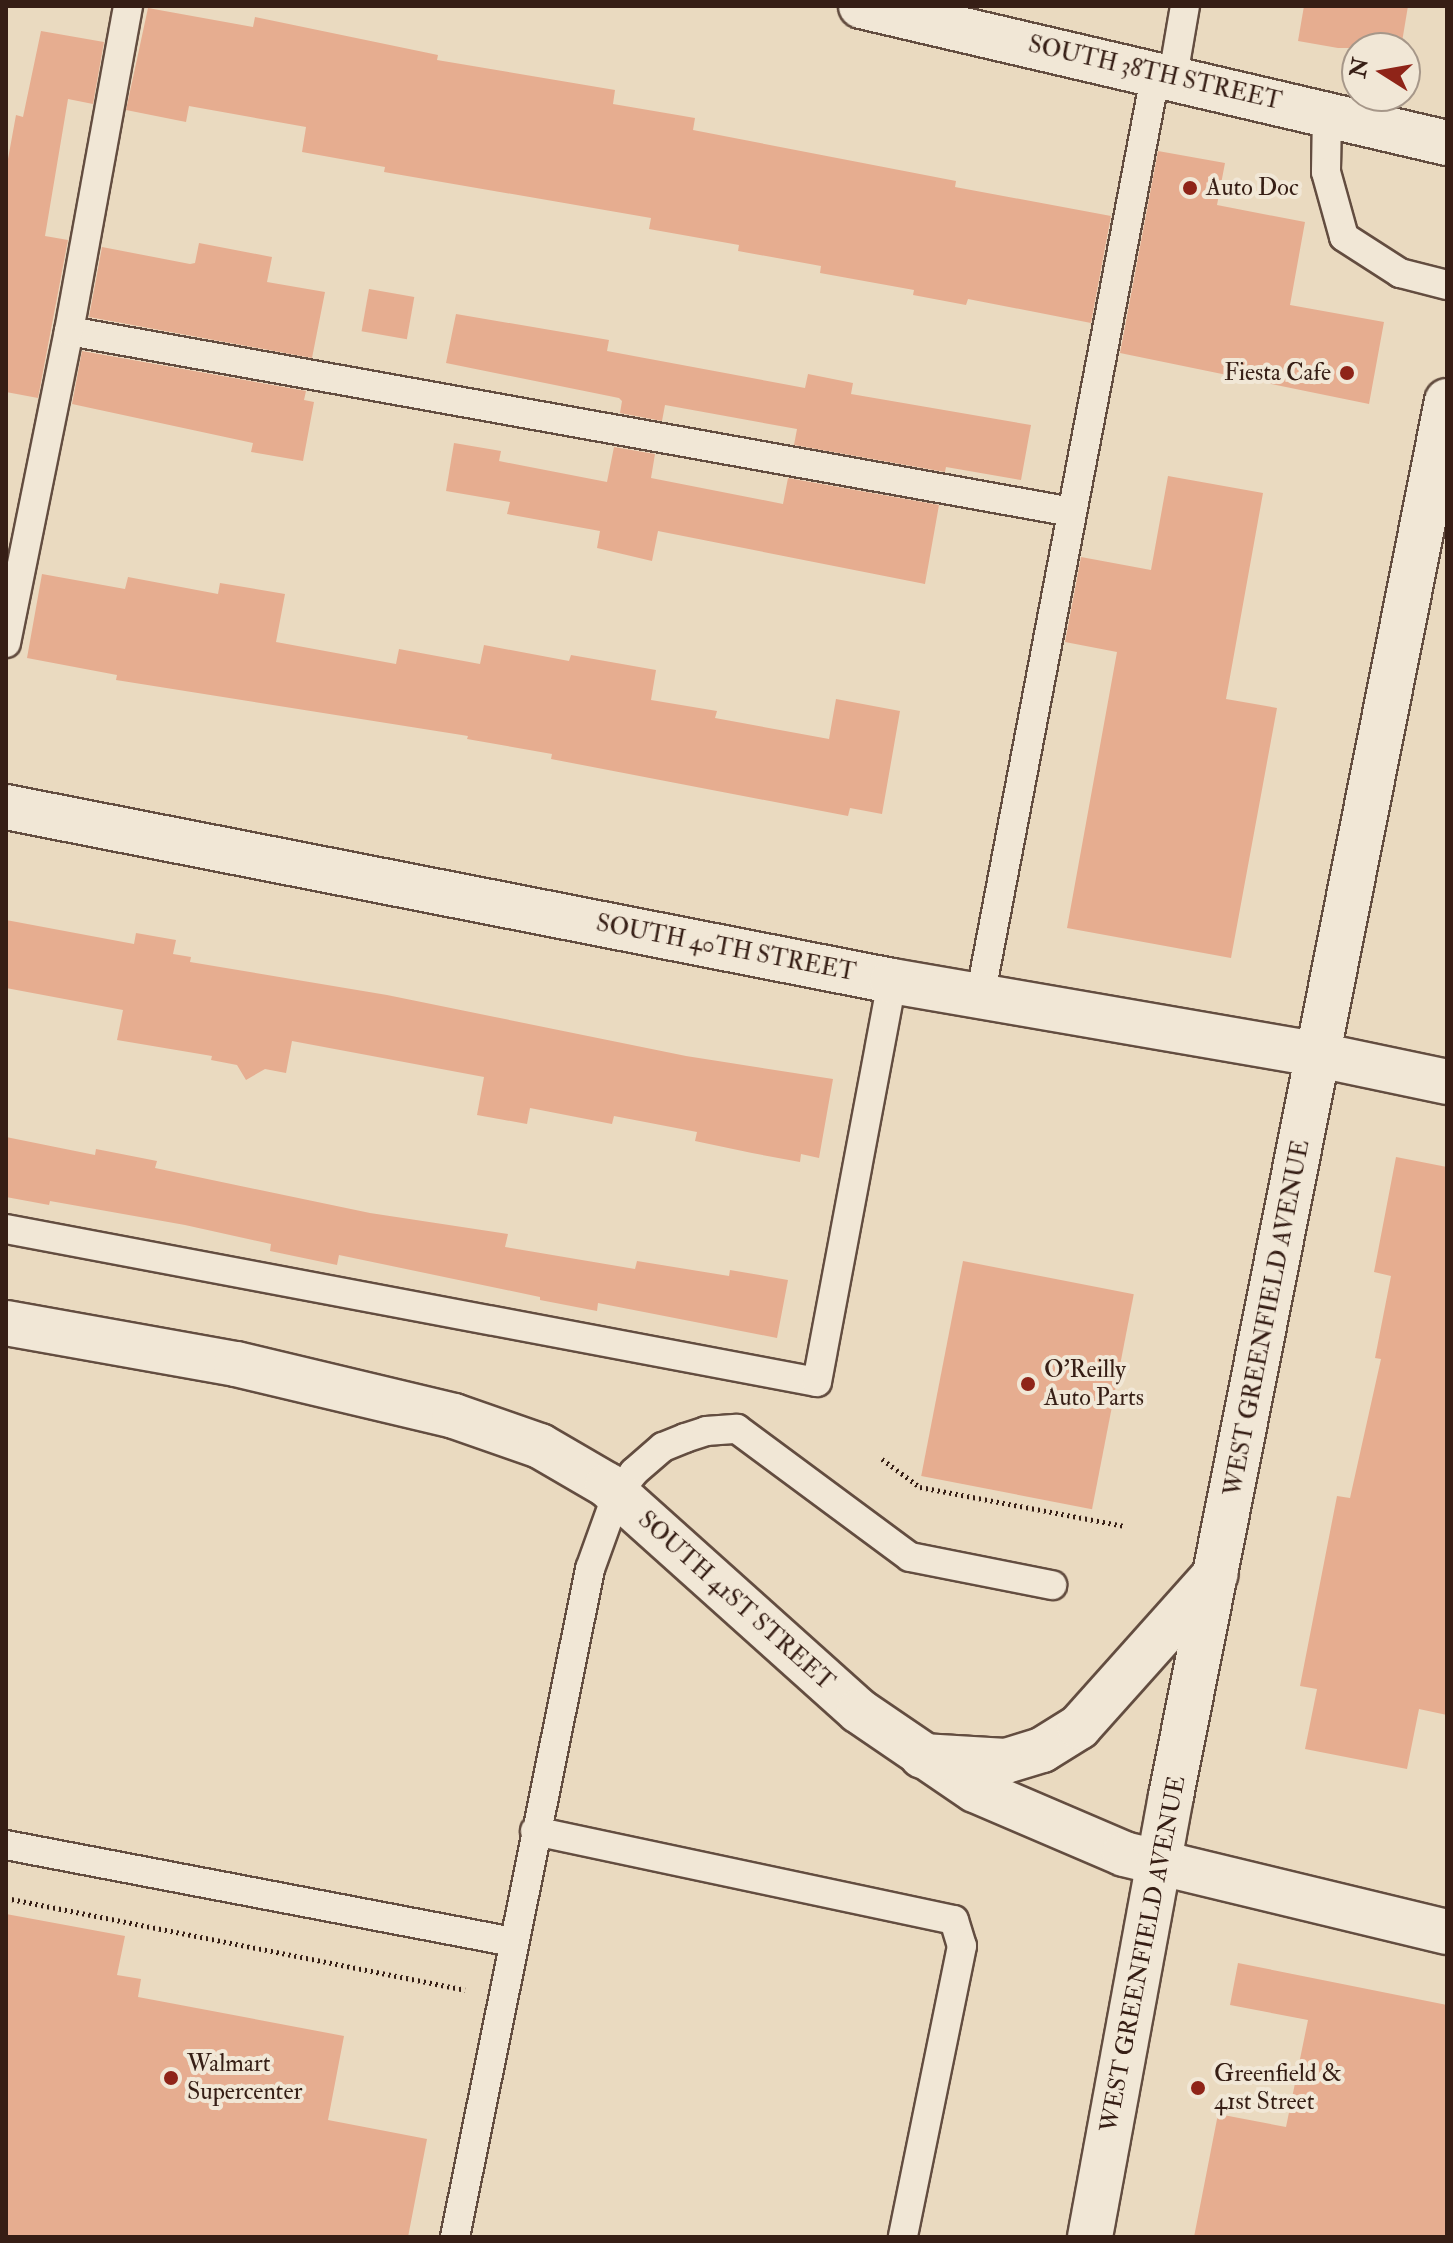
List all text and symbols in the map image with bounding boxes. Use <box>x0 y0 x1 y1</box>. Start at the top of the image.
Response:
street label: SOUTH 38TH STREET <box>1026 30 1284 116</box>
north arrow <box>1341 32 1421 112</box>
text: N <box>1344 55 1375 80</box>
place label: Auto Doc <box>1206 174 1299 202</box>
marker: Auto Doc <box>1181 179 1199 197</box>
place label: Fiesta Cafe <box>1224 359 1331 387</box>
marker: Fiesta Cafe <box>1338 364 1356 382</box>
street label: SOUTH 40TH STREET <box>594 909 858 987</box>
street label: WEST GREENFIELD AVENUE <box>1218 1137 1316 1499</box>
place label: O'Reilly Auto Parts <box>1044 1356 1144 1412</box>
marker: O'Reilly Auto Parts <box>1019 1375 1037 1393</box>
street label: SOUTH 41ST STREET <box>632 1505 840 1697</box>
street label: WEST GREENFIELD AVENUE <box>1094 1773 1192 2135</box>
place label: Walmart Supercenter <box>187 2050 302 2106</box>
place label: Greenfield & 41st Street <box>1214 2060 1342 2116</box>
marker: Walmart Supercenter <box>162 2069 180 2087</box>
marker: Greenfield & 41st Street <box>1189 2079 1207 2097</box>

